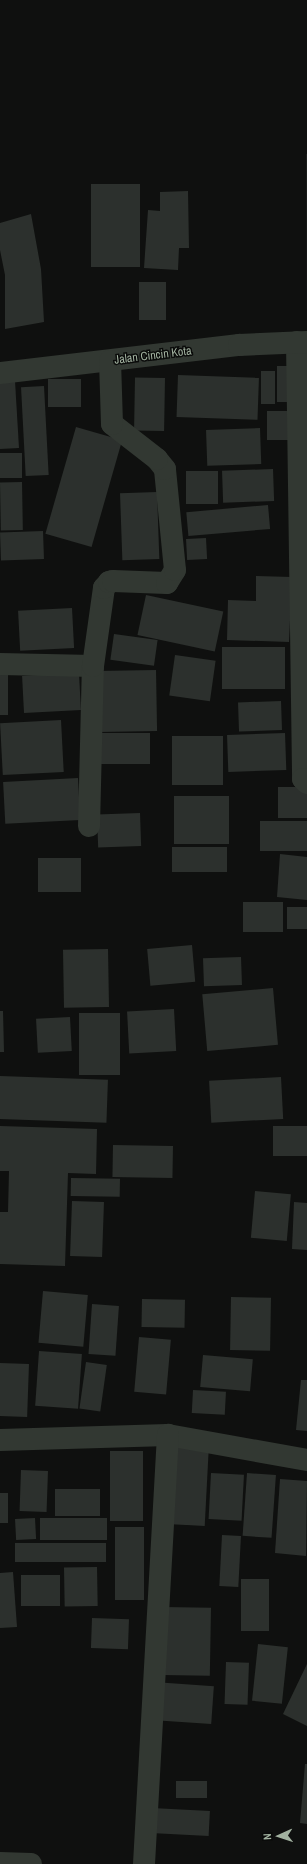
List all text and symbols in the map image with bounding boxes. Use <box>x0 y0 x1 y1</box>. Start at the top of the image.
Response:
street label: Jalan Cincin Kota <box>114 344 192 368</box>
north arrow <box>259 1816 299 1856</box>
text: N <box>260 1833 274 1840</box>

